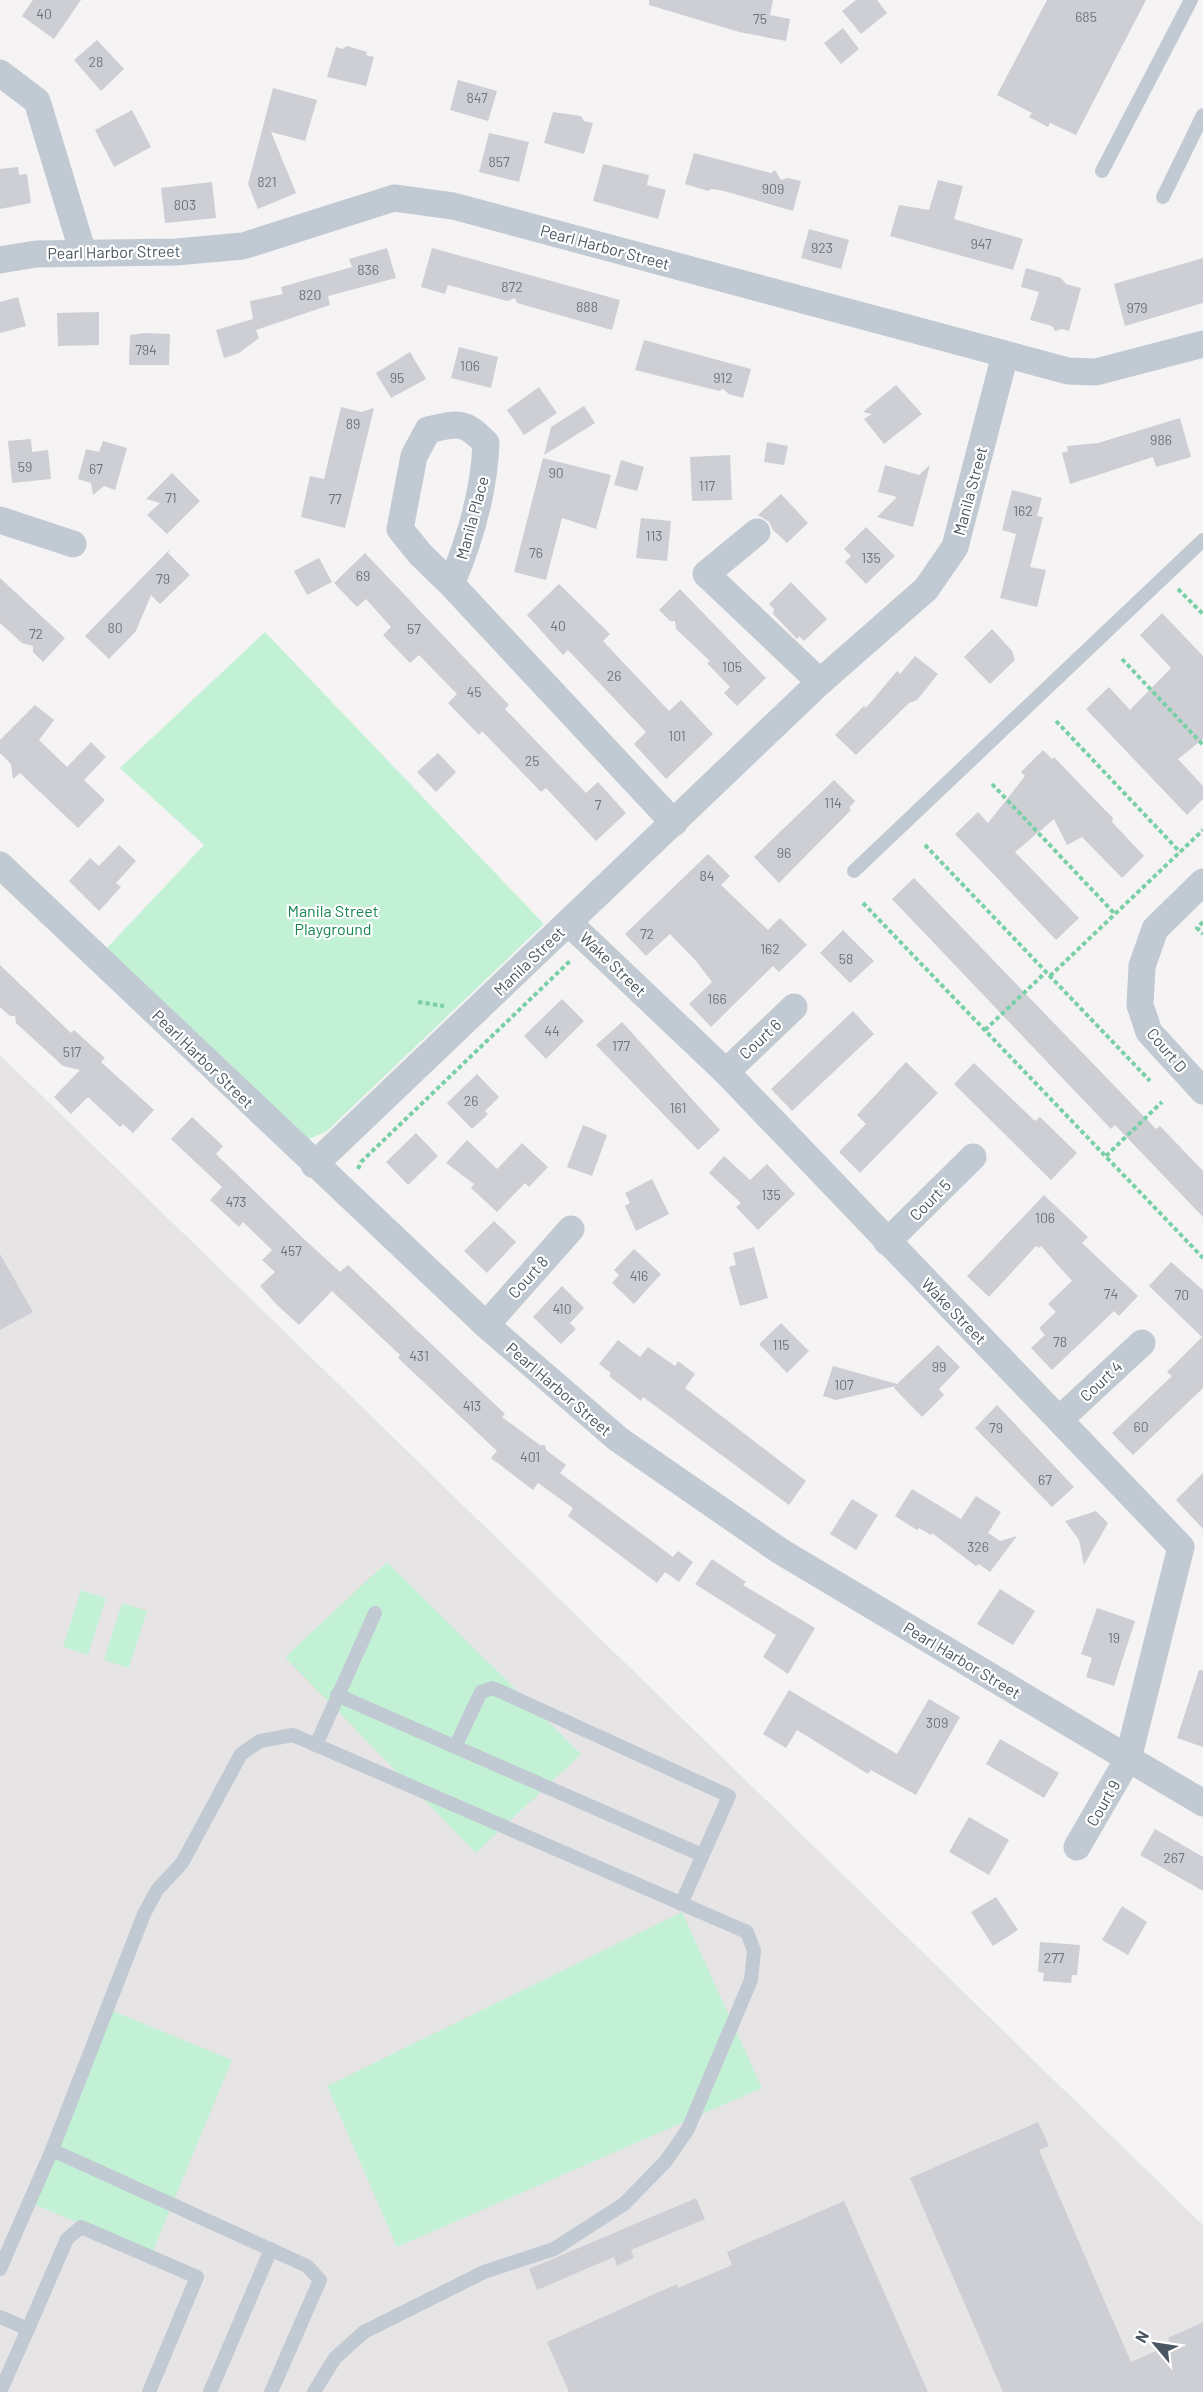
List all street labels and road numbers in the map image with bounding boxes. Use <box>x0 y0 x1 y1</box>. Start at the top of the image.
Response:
street label: Pearl Harbor Street <box>538 220 672 273</box>
street label: Pearl Harbor Street <box>47 241 181 262</box>
street label: Manila Street <box>949 444 990 537</box>
street label: Manila Place <box>451 474 492 562</box>
street label: Manila Street <box>489 922 568 999</box>
street label: Wake Street <box>576 927 650 1000</box>
street label: Pearl Harbor Street <box>149 1006 258 1112</box>
street label: Court 6 <box>735 1015 785 1063</box>
street label: Court D <box>1143 1024 1191 1076</box>
street label: Court 5 <box>905 1175 954 1224</box>
street label: Court 8 <box>504 1252 552 1302</box>
street label: Wake Street <box>918 1274 991 1348</box>
street label: Pearl Harbor Street <box>503 1338 616 1439</box>
street label: Court 4 <box>1076 1356 1126 1405</box>
street label: Pearl Harbor Street <box>900 1617 1024 1702</box>
street label: Court 9 <box>1082 1776 1123 1829</box>

